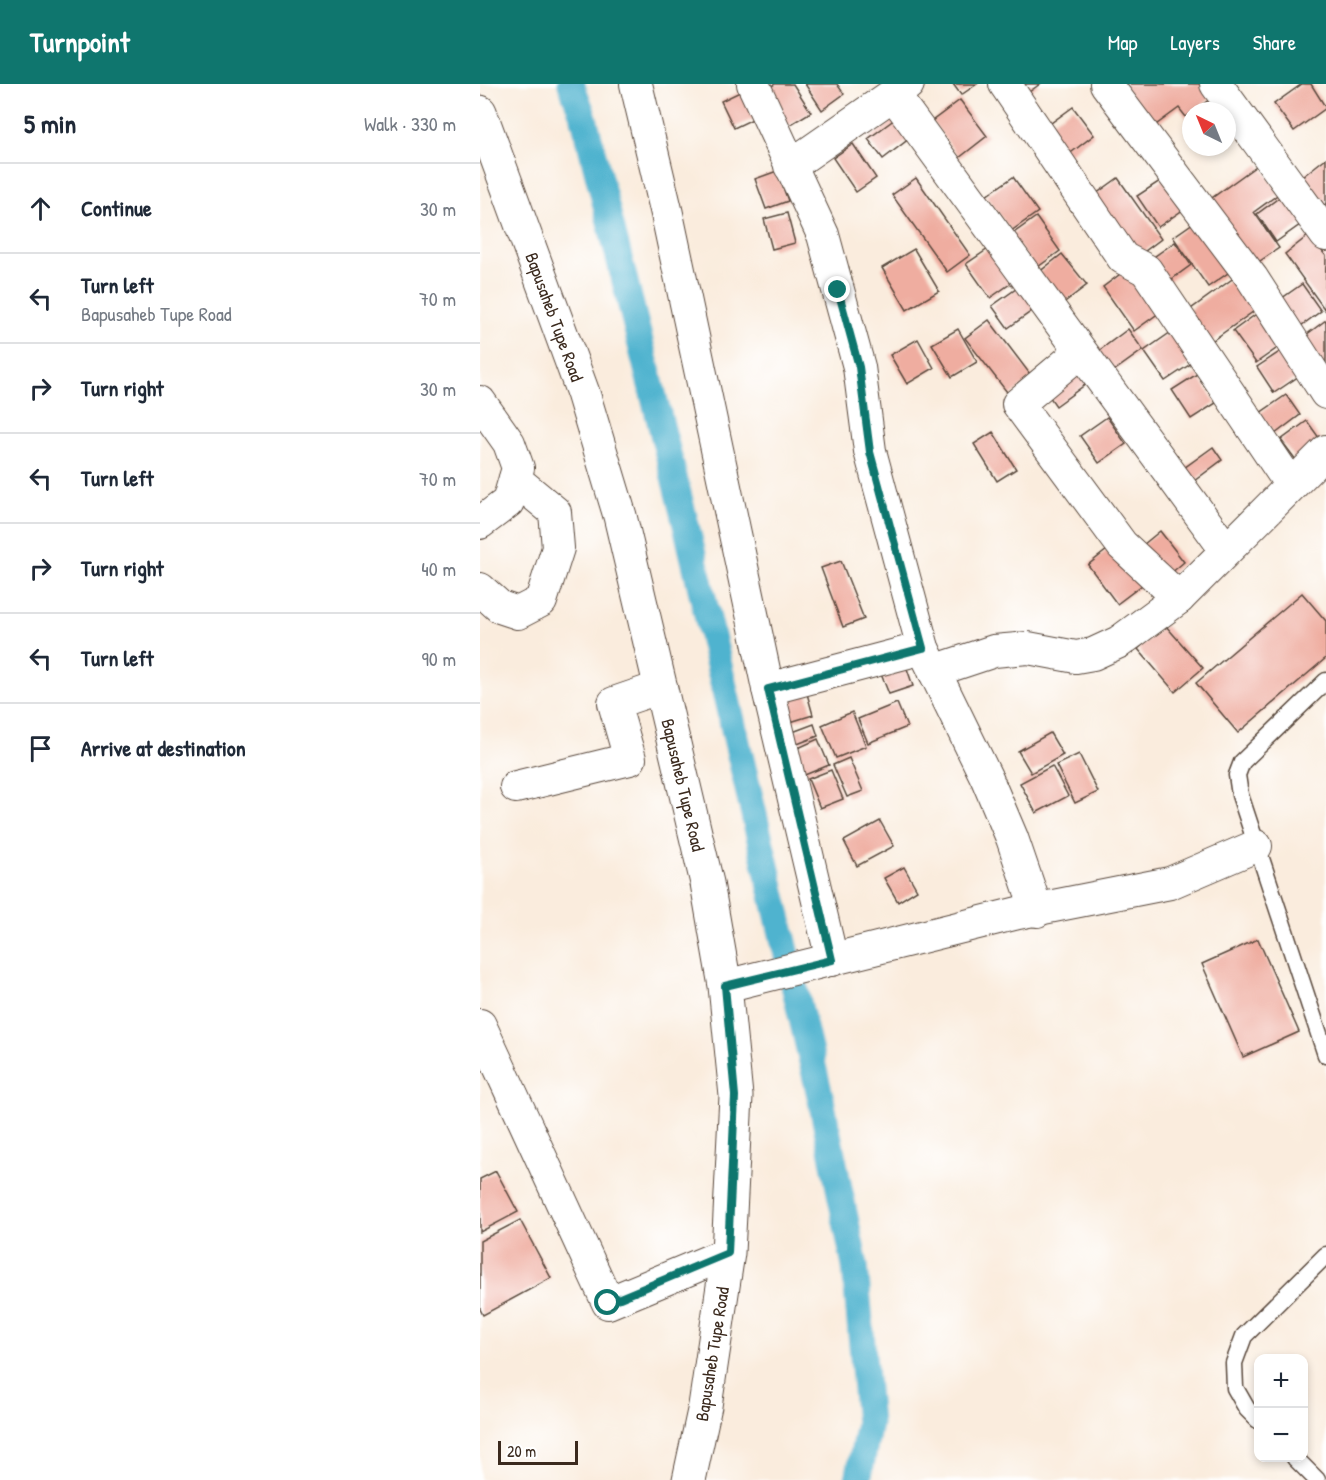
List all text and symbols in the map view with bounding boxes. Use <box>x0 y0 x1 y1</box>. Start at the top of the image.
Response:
text: Turnpoint <box>30 23 130 61</box>
text: Map <box>1108 28 1137 57</box>
text: Layers <box>1170 28 1220 57</box>
text: Share <box>1253 28 1296 57</box>
north arrow <box>1182 102 1236 156</box>
text: 5 min <box>24 106 76 141</box>
text: Walk · 330 m <box>364 110 456 137</box>
icon: ahead <box>24 192 57 225</box>
text: Continue <box>81 193 152 223</box>
text: 30 m <box>420 195 456 222</box>
street label: Bapusaheb Tupe Road <box>520 249 590 385</box>
text: Turn left <box>81 270 154 300</box>
route end <box>824 276 850 302</box>
icon: left <box>24 282 57 315</box>
text: 70 m <box>419 285 456 312</box>
text: Bapusaheb Tupe Road <box>81 300 232 327</box>
icon: right <box>24 372 57 405</box>
text: Turn right <box>81 373 164 403</box>
text: 30 m <box>420 375 456 402</box>
icon: left <box>24 462 57 495</box>
text: Turn left <box>81 463 154 493</box>
text: 70 m <box>419 465 456 492</box>
icon: right <box>24 552 57 585</box>
text: Turn right <box>81 553 164 583</box>
text: 40 m <box>421 555 456 582</box>
icon: left <box>24 642 57 675</box>
text: Turn left <box>81 643 154 673</box>
text: 90 m <box>422 645 456 672</box>
street label: Bapusaheb Tupe Road <box>656 716 712 854</box>
icon: arrive <box>24 732 57 765</box>
text: Arrive at destination <box>81 733 246 763</box>
street label: Bapusaheb Tupe Road <box>689 1285 735 1423</box>
route start <box>594 1289 620 1315</box>
map controls <box>1254 1354 1308 1462</box>
button: + <box>1254 1354 1308 1408</box>
button: − <box>1254 1408 1308 1462</box>
scale bar <box>498 1438 578 1466</box>
text: 20 m <box>507 1440 536 1462</box>

